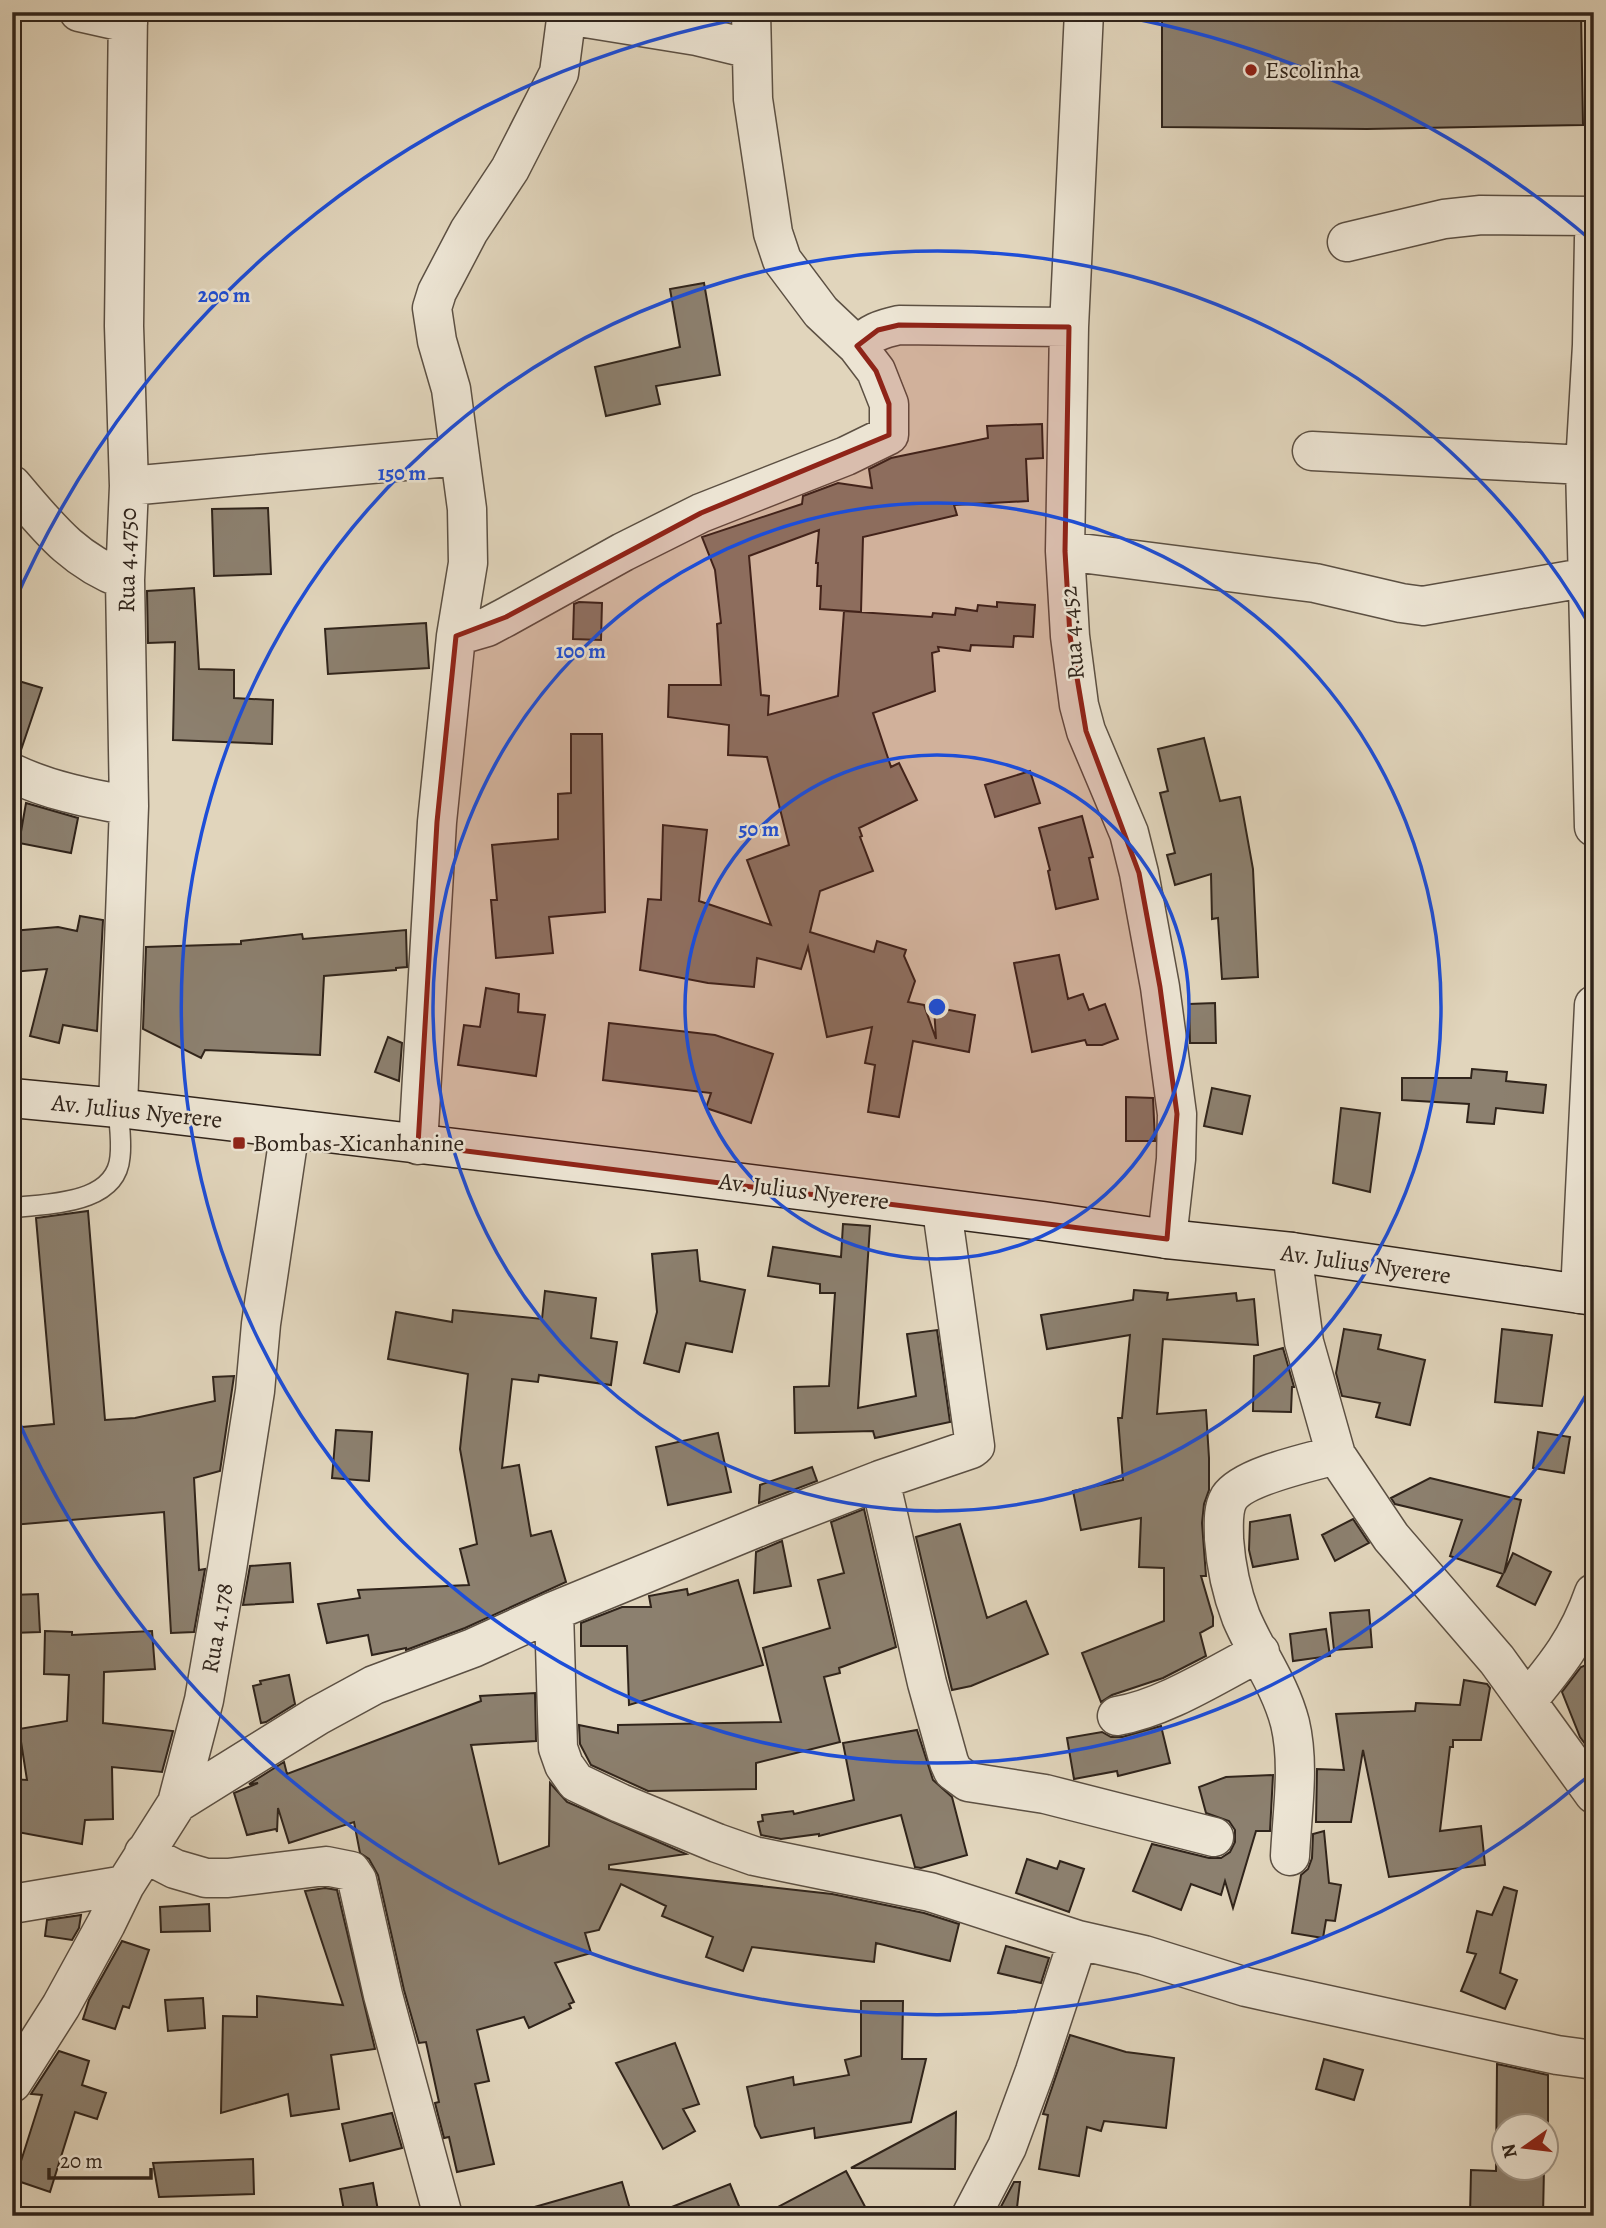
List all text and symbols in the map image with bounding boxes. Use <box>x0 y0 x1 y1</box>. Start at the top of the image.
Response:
place label: Escolinha <box>1265 54 1361 86</box>
marker: Escolinha <box>1243 62 1259 78</box>
text: 200 m <box>198 281 251 309</box>
text: 150 m <box>378 459 427 487</box>
street label: Rua 4.4750 <box>110 507 144 613</box>
street label: Rua 4.452 <box>1052 585 1092 681</box>
text: 100 m <box>556 637 606 665</box>
text: 50 m <box>739 815 780 843</box>
centre of rings <box>925 995 949 1019</box>
street label: Av. Julius Nyerere <box>49 1086 224 1136</box>
place label: Bombas-Xicanhanine <box>253 1127 464 1159</box>
marker: Bombas-Xicanhanine <box>231 1135 247 1151</box>
street label: Av. Julius Nyerere <box>716 1165 891 1217</box>
street label: Av. Julius Nyerere <box>1278 1236 1453 1292</box>
street label: Rua 4.178 <box>193 1580 241 1676</box>
north arrow <box>1490 2112 1560 2182</box>
scale bar <box>49 2137 150 2181</box>
text: N <box>1495 2141 1524 2161</box>
text: 20 m <box>60 2147 103 2175</box>

